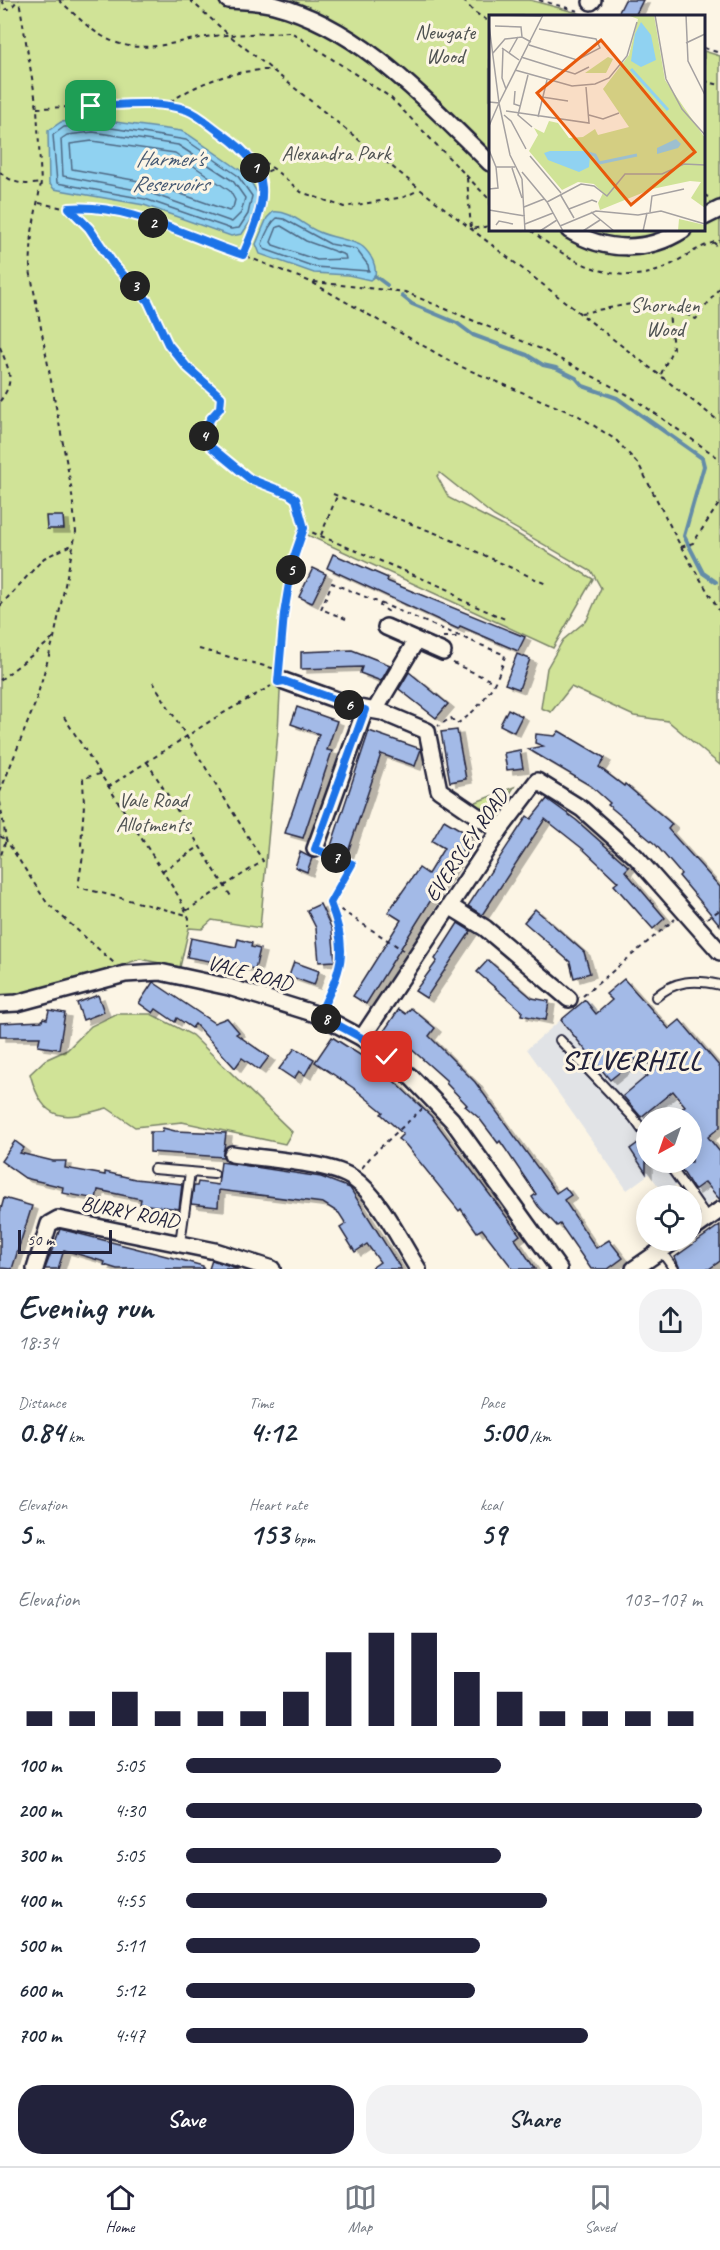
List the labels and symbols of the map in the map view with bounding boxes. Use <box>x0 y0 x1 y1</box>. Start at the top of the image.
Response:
inset map <box>489 15 705 231</box>
park label: Newgate Wood <box>415 19 476 69</box>
pin <box>65 80 116 131</box>
park label: Alexandra Park <box>282 140 393 166</box>
water label: Harmer's Reservoirs <box>132 145 211 198</box>
pin: 1 <box>240 153 270 183</box>
pin: 2 <box>138 208 168 238</box>
pin: 3 <box>120 271 150 301</box>
park label: Shornden Wood <box>630 292 700 342</box>
pin: 4 <box>189 421 219 451</box>
pin: 5 <box>276 555 306 585</box>
pin: 6 <box>334 690 364 720</box>
street label: EVERSLEY ROAD <box>419 782 514 906</box>
park label: Vale Road Allotments <box>116 787 192 837</box>
pin: 7 <box>321 843 351 873</box>
street label: VALE ROAD <box>205 949 297 997</box>
pin: 8 <box>311 1004 341 1034</box>
pin <box>361 1031 412 1082</box>
district label: SILVERHILL <box>562 1043 702 1077</box>
north arrow <box>636 1107 702 1173</box>
street label: BURRY ROAD <box>79 1190 183 1235</box>
scale bar <box>18 1227 112 1254</box>

